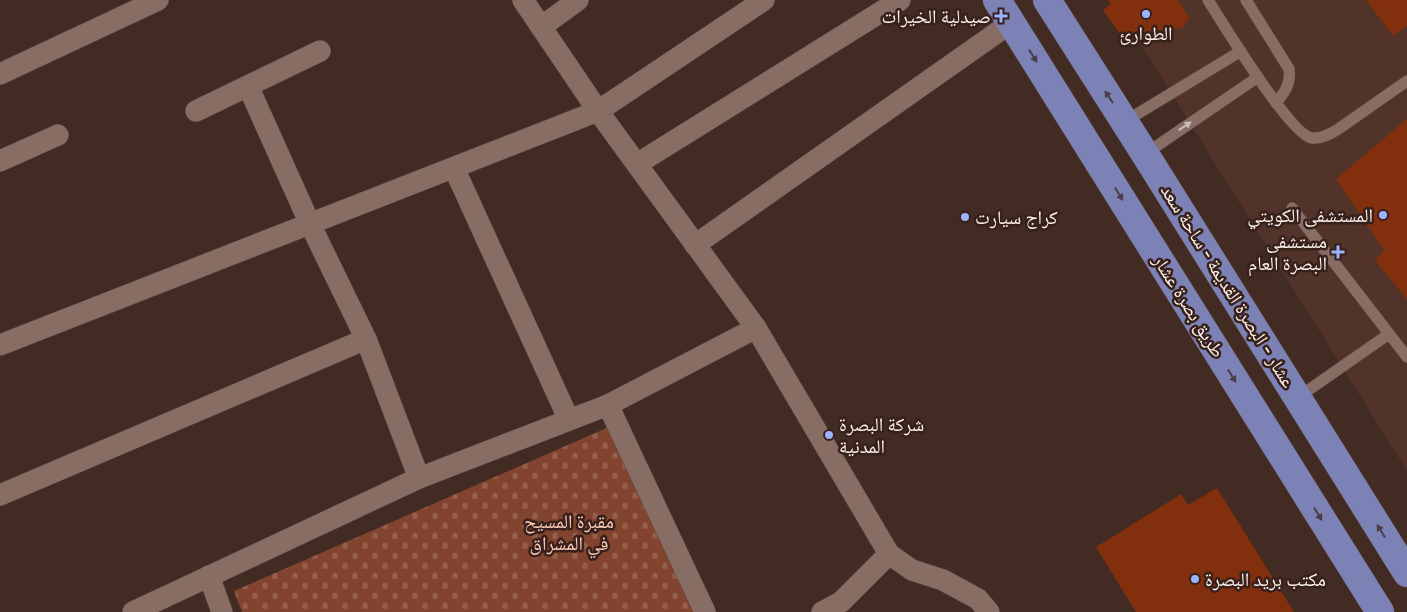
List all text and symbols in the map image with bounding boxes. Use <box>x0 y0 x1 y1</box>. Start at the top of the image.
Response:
place label: صيدلية الخيرات <box>882 5 991 28</box>
marker: الطوارئ <box>1140 8 1152 20</box>
marker: صيدلية الخيرات <box>995 10 1007 22</box>
place label: الطوارئ <box>1120 22 1173 45</box>
one-way arrow <box>1028 49 1037 62</box>
one-way arrow <box>1104 91 1113 104</box>
one-way arrow <box>1178 121 1192 131</box>
street label: عشار - البصرة القديمة - ساحة سعد <box>1156 180 1300 392</box>
one-way arrow <box>1114 187 1123 200</box>
place label: المستشفى الكويتي <box>1247 204 1373 230</box>
place label: كراج سيارت <box>975 206 1058 229</box>
marker: المستشفى الكويتي <box>1377 209 1389 221</box>
marker: كراج سيارت <box>959 211 971 223</box>
place label: مستشفى البصرة العام <box>1248 230 1327 277</box>
marker: مستشفى البصرة العام <box>1331 245 1345 259</box>
street label: طريق بصرة عشار <box>1148 249 1230 362</box>
one-way arrow <box>1228 370 1237 383</box>
place label: شركة البصرة المدنية <box>839 413 924 458</box>
marker: شركة البصرة المدنية <box>823 429 835 441</box>
one-way arrow <box>1314 507 1323 521</box>
park label: مقبرة المسيح في المشراق <box>524 510 614 558</box>
one-way arrow <box>1376 525 1386 538</box>
place label: مكتب بريد البصرة <box>1205 568 1326 591</box>
marker: مكتب بريد البصرة <box>1189 573 1201 585</box>

